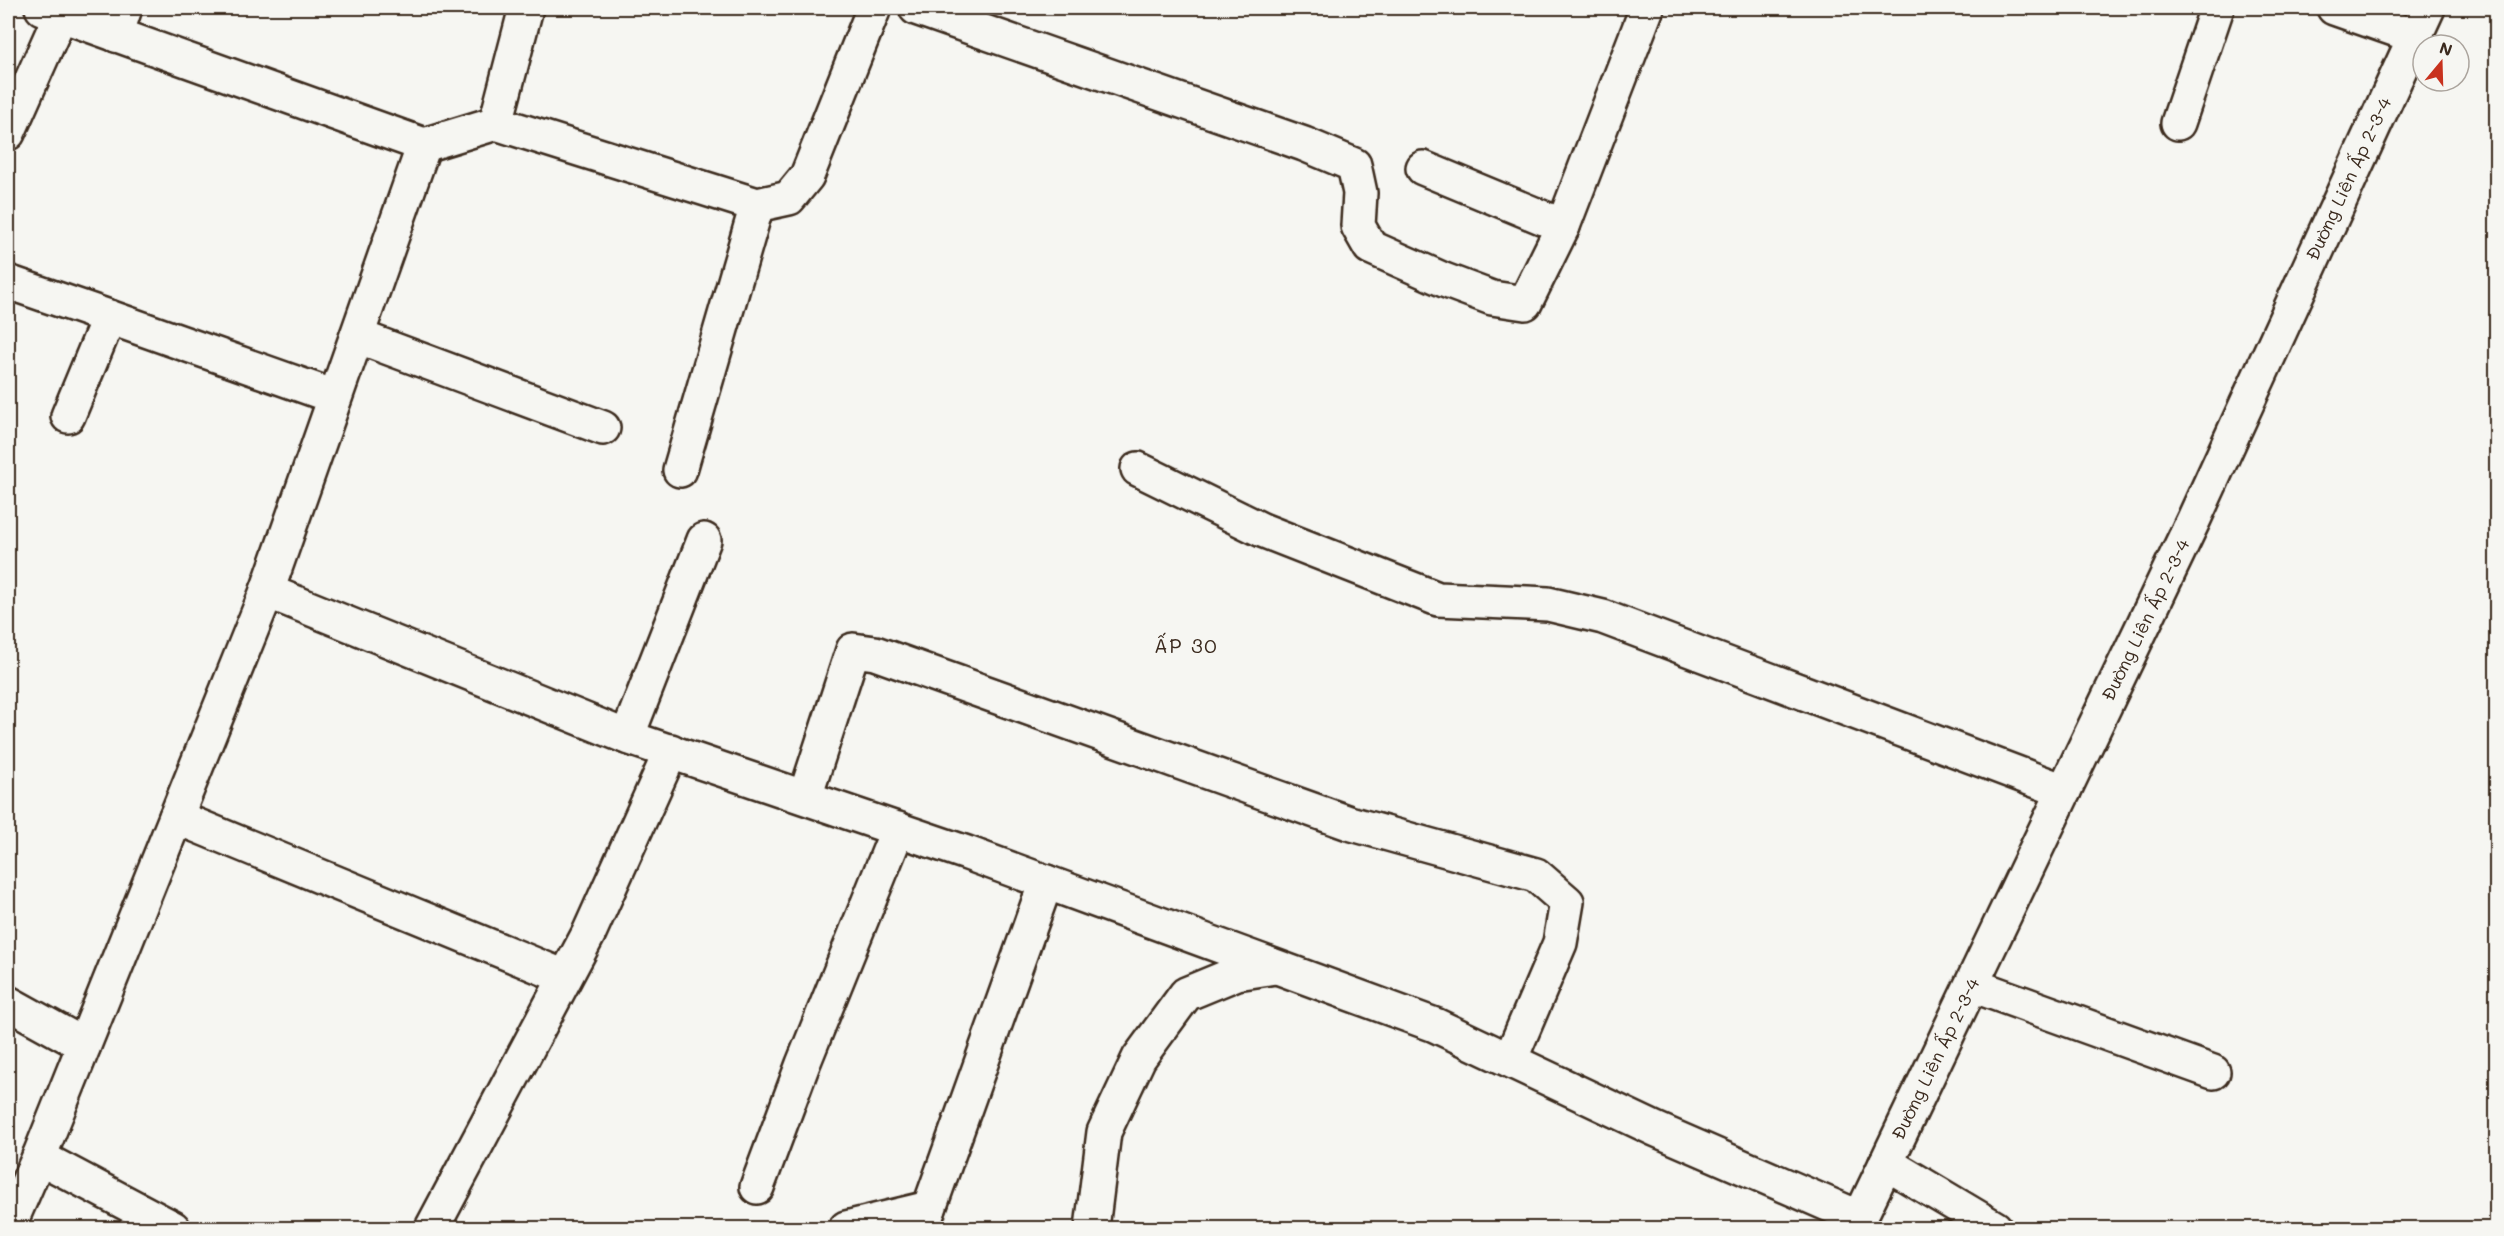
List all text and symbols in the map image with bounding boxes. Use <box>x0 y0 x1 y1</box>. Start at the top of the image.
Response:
north arrow <box>2411 33 2471 93</box>
text: N <box>2437 36 2455 60</box>
street label: Đường Liên Ấp 2-3-4 <box>2300 93 2397 264</box>
street label: Đường Liên Ấp 2-3-4 <box>2095 534 2195 704</box>
district label: ẤP 30 <box>1154 632 1218 658</box>
street label: Đường Liên Ấp 2-3-4 <box>1885 973 1985 1143</box>

